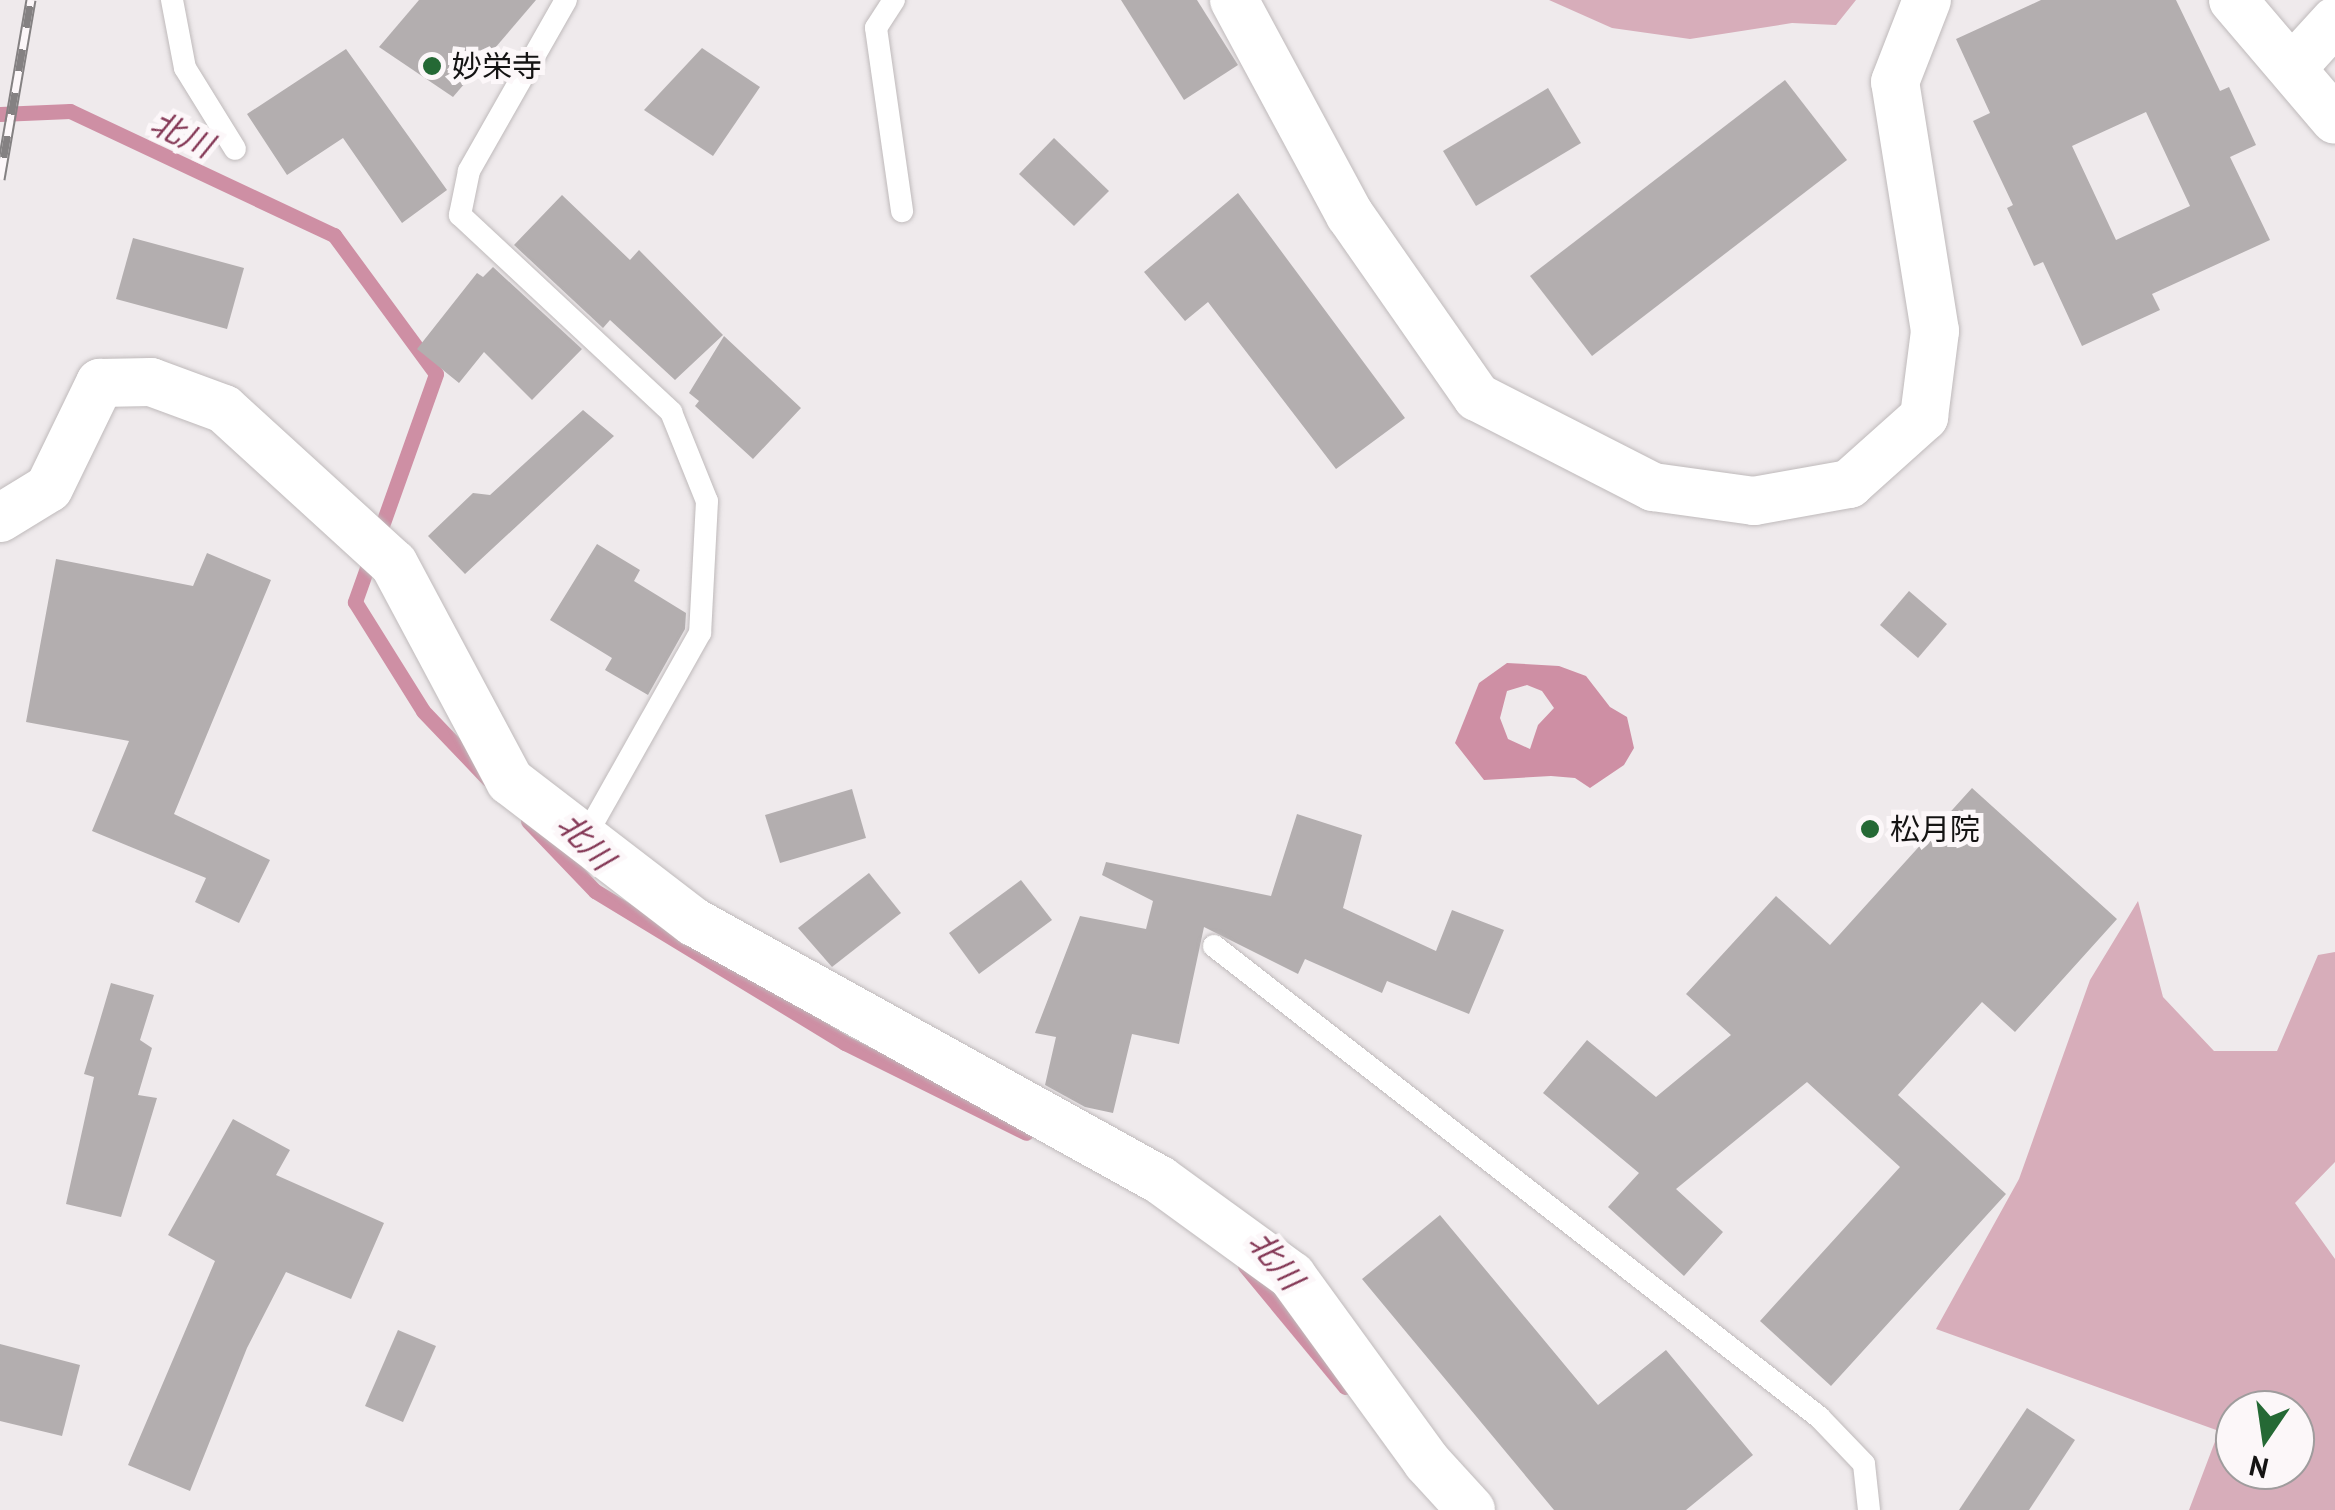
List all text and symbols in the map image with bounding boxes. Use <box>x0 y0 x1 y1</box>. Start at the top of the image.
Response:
place label: 妙栄寺 <box>452 48 542 84</box>
marker: 妙栄寺 <box>421 55 443 77</box>
water label: 北川 <box>145 103 219 165</box>
water label: 北川 <box>550 805 622 877</box>
place label: 松月院 <box>1890 811 1980 847</box>
marker: 松月院 <box>1859 818 1881 840</box>
water label: 北川 <box>1241 1223 1311 1297</box>
north arrow <box>2215 1390 2315 1490</box>
text: N <box>2245 1448 2272 1488</box>

